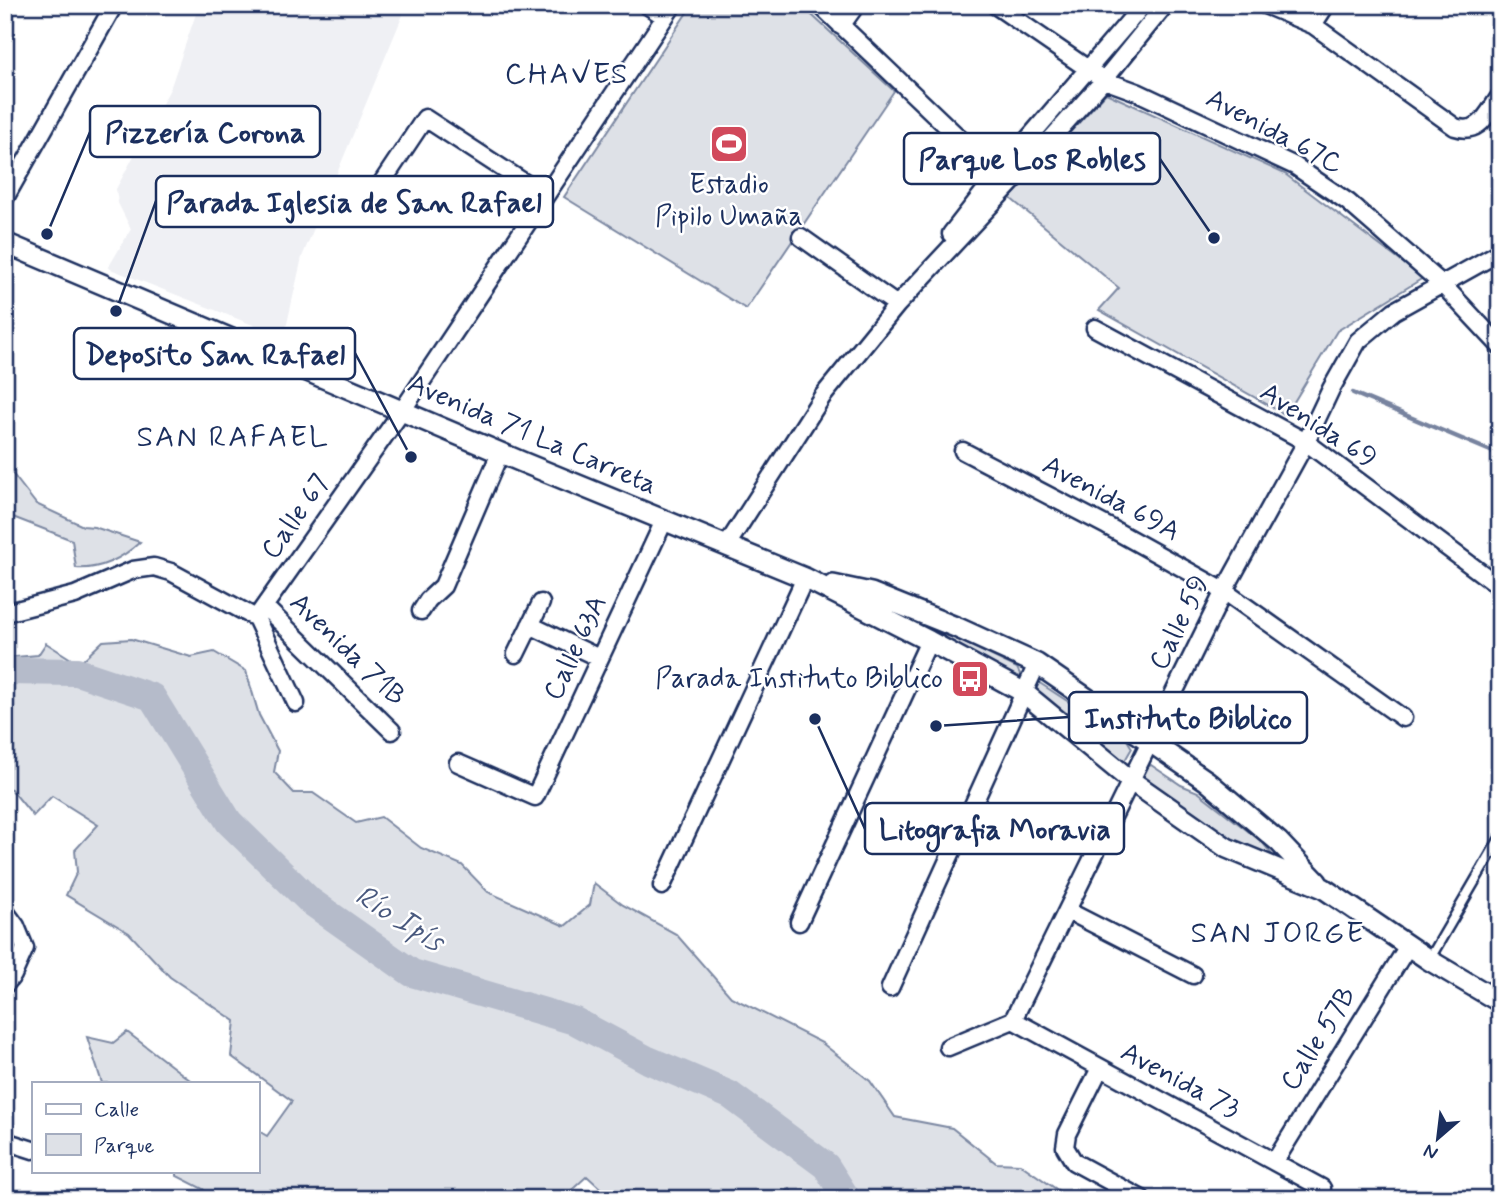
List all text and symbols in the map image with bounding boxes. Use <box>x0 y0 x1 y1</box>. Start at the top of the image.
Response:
district label: CHAVES <box>505 55 629 94</box>
street label: Avenida 67C <box>1199 80 1349 184</box>
callout: Pizzería Corona <box>90 106 320 157</box>
text: Pizzería Corona <box>105 114 305 153</box>
sports icon: Estadio Pipilo Umaña <box>708 123 750 165</box>
callout: Parque Los Robles <box>904 133 1160 184</box>
text: Parque Los Robles <box>918 141 1146 180</box>
place label: Estadio Pipilo Umaña <box>655 167 803 236</box>
callout: Parada Iglesia de San Rafael <box>156 176 553 227</box>
text: Parada Iglesia de San Rafael <box>166 184 542 224</box>
callout: Deposito San Rafael <box>74 328 355 379</box>
text: Deposito San Rafael <box>85 336 345 375</box>
street label: Avenida 71 La Carreta <box>402 366 662 504</box>
street label: Avenida 69 <box>1252 374 1384 478</box>
district label: SAN RAFAEL <box>137 418 329 457</box>
street label: Avenida 69A <box>1036 447 1186 551</box>
street label: Calle 67 <box>253 467 339 567</box>
street label: Calle 59 <box>1141 569 1219 677</box>
street label: Avenida 71B <box>281 585 413 715</box>
street label: Calle 63A <box>536 589 616 707</box>
bus stop icon: Parada Instituto Biblico <box>949 658 991 700</box>
place label: Parada Instituto Biblico <box>655 661 943 698</box>
callout: Instituto Biblico <box>1069 692 1307 743</box>
text: Instituto Biblico <box>1084 700 1292 739</box>
callout: Litografia Moravia <box>865 803 1124 854</box>
text: Litografia Moravia <box>879 811 1111 853</box>
water label: Río Ipís <box>347 877 453 963</box>
district label: SAN JORGE <box>1191 914 1365 953</box>
street label: Calle 57B <box>1272 980 1366 1098</box>
street label: Avenida 73 <box>1114 1034 1246 1128</box>
legend <box>32 1082 259 1172</box>
text: Calle <box>94 1096 139 1124</box>
north arrow <box>1404 1102 1474 1172</box>
text: Parque <box>94 1132 155 1160</box>
text: N <box>1419 1138 1442 1166</box>

